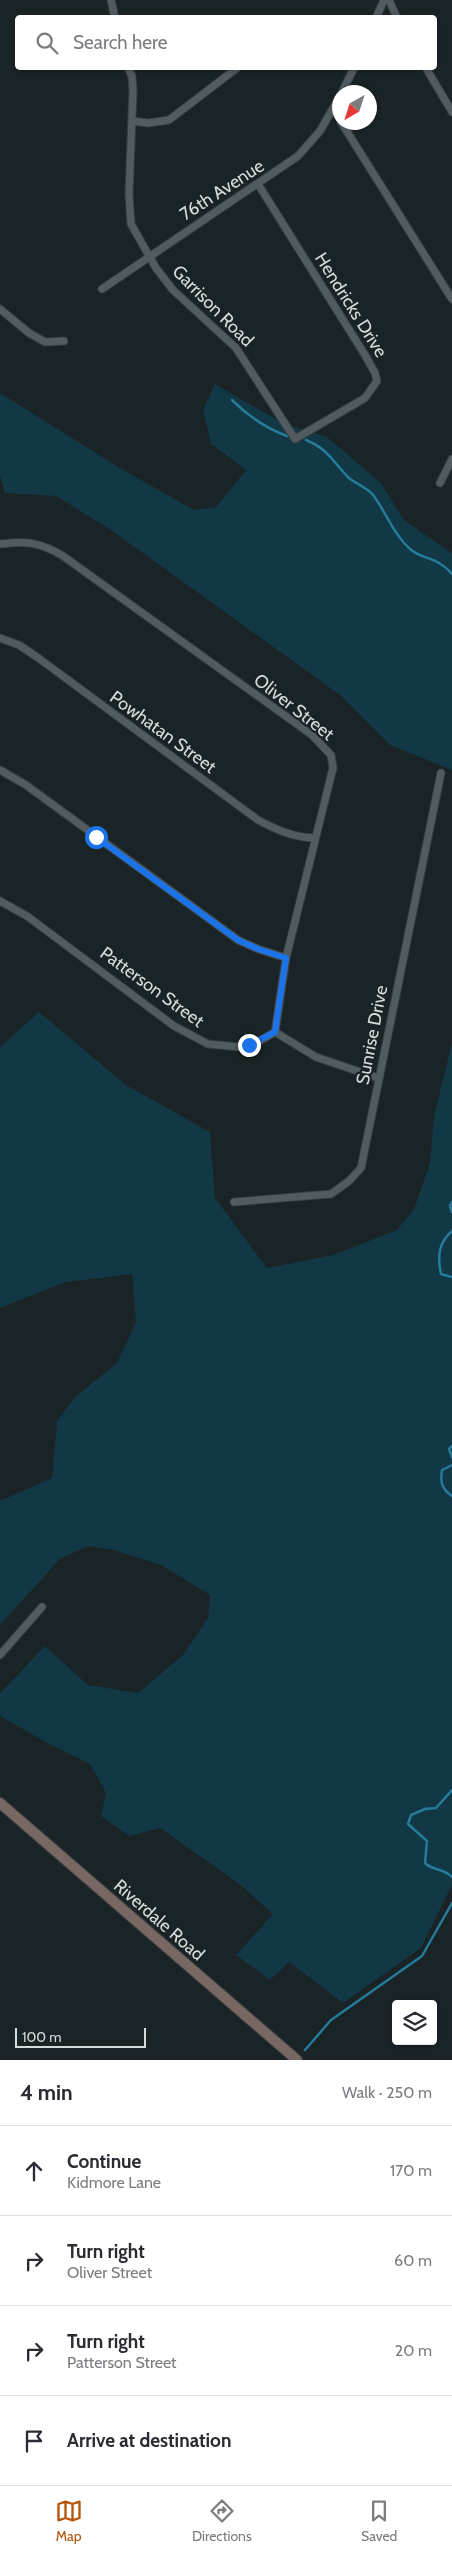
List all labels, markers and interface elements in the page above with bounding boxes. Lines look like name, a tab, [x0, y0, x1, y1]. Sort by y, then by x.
search box	[15, 15, 437, 70]
icon: search	[33, 29, 61, 57]
text: Search here	[73, 31, 167, 54]
north arrow	[332, 85, 377, 130]
street label: 76th Avenue	[176, 155, 268, 225]
street label: Hendricks Drive	[310, 249, 392, 361]
street label: Garrison Road	[168, 261, 258, 351]
street label: Oliver Street	[250, 669, 338, 745]
street label: Powhatan Street	[105, 686, 221, 778]
route start	[85, 826, 108, 849]
street label: Patterson Street	[96, 942, 208, 1032]
street label: Sunrise Drive	[352, 984, 392, 1086]
route end	[238, 1034, 261, 1057]
street label: Riverdale Road	[109, 1875, 209, 1965]
map controls	[392, 2000, 437, 2045]
button: layers	[392, 2000, 437, 2045]
scale bar	[15, 2025, 146, 2048]
text: 100 m	[22, 2028, 62, 2046]
text: 4 min	[20, 2080, 73, 2105]
text: Walk · 250 m	[342, 2083, 432, 2102]
text: Continue	[67, 2150, 141, 2173]
icon: ahead	[20, 2157, 48, 2185]
text: 170 m	[390, 2161, 432, 2180]
text: Kidmore Lane	[67, 2173, 161, 2192]
text: Turn right	[67, 2240, 145, 2263]
icon: right	[20, 2247, 48, 2275]
text: 60 m	[394, 2251, 432, 2270]
text: Oliver Street	[67, 2263, 152, 2282]
text: Turn right	[67, 2330, 145, 2353]
icon: right	[20, 2337, 48, 2365]
text: 20 m	[395, 2341, 432, 2360]
text: Patterson Street	[67, 2353, 177, 2372]
icon: arrive	[20, 2427, 48, 2455]
text: Arrive at destination	[67, 2429, 231, 2452]
tab: Map	[55, 2497, 83, 2545]
tab: Directions	[192, 2497, 252, 2545]
tab: Saved	[361, 2497, 397, 2545]

